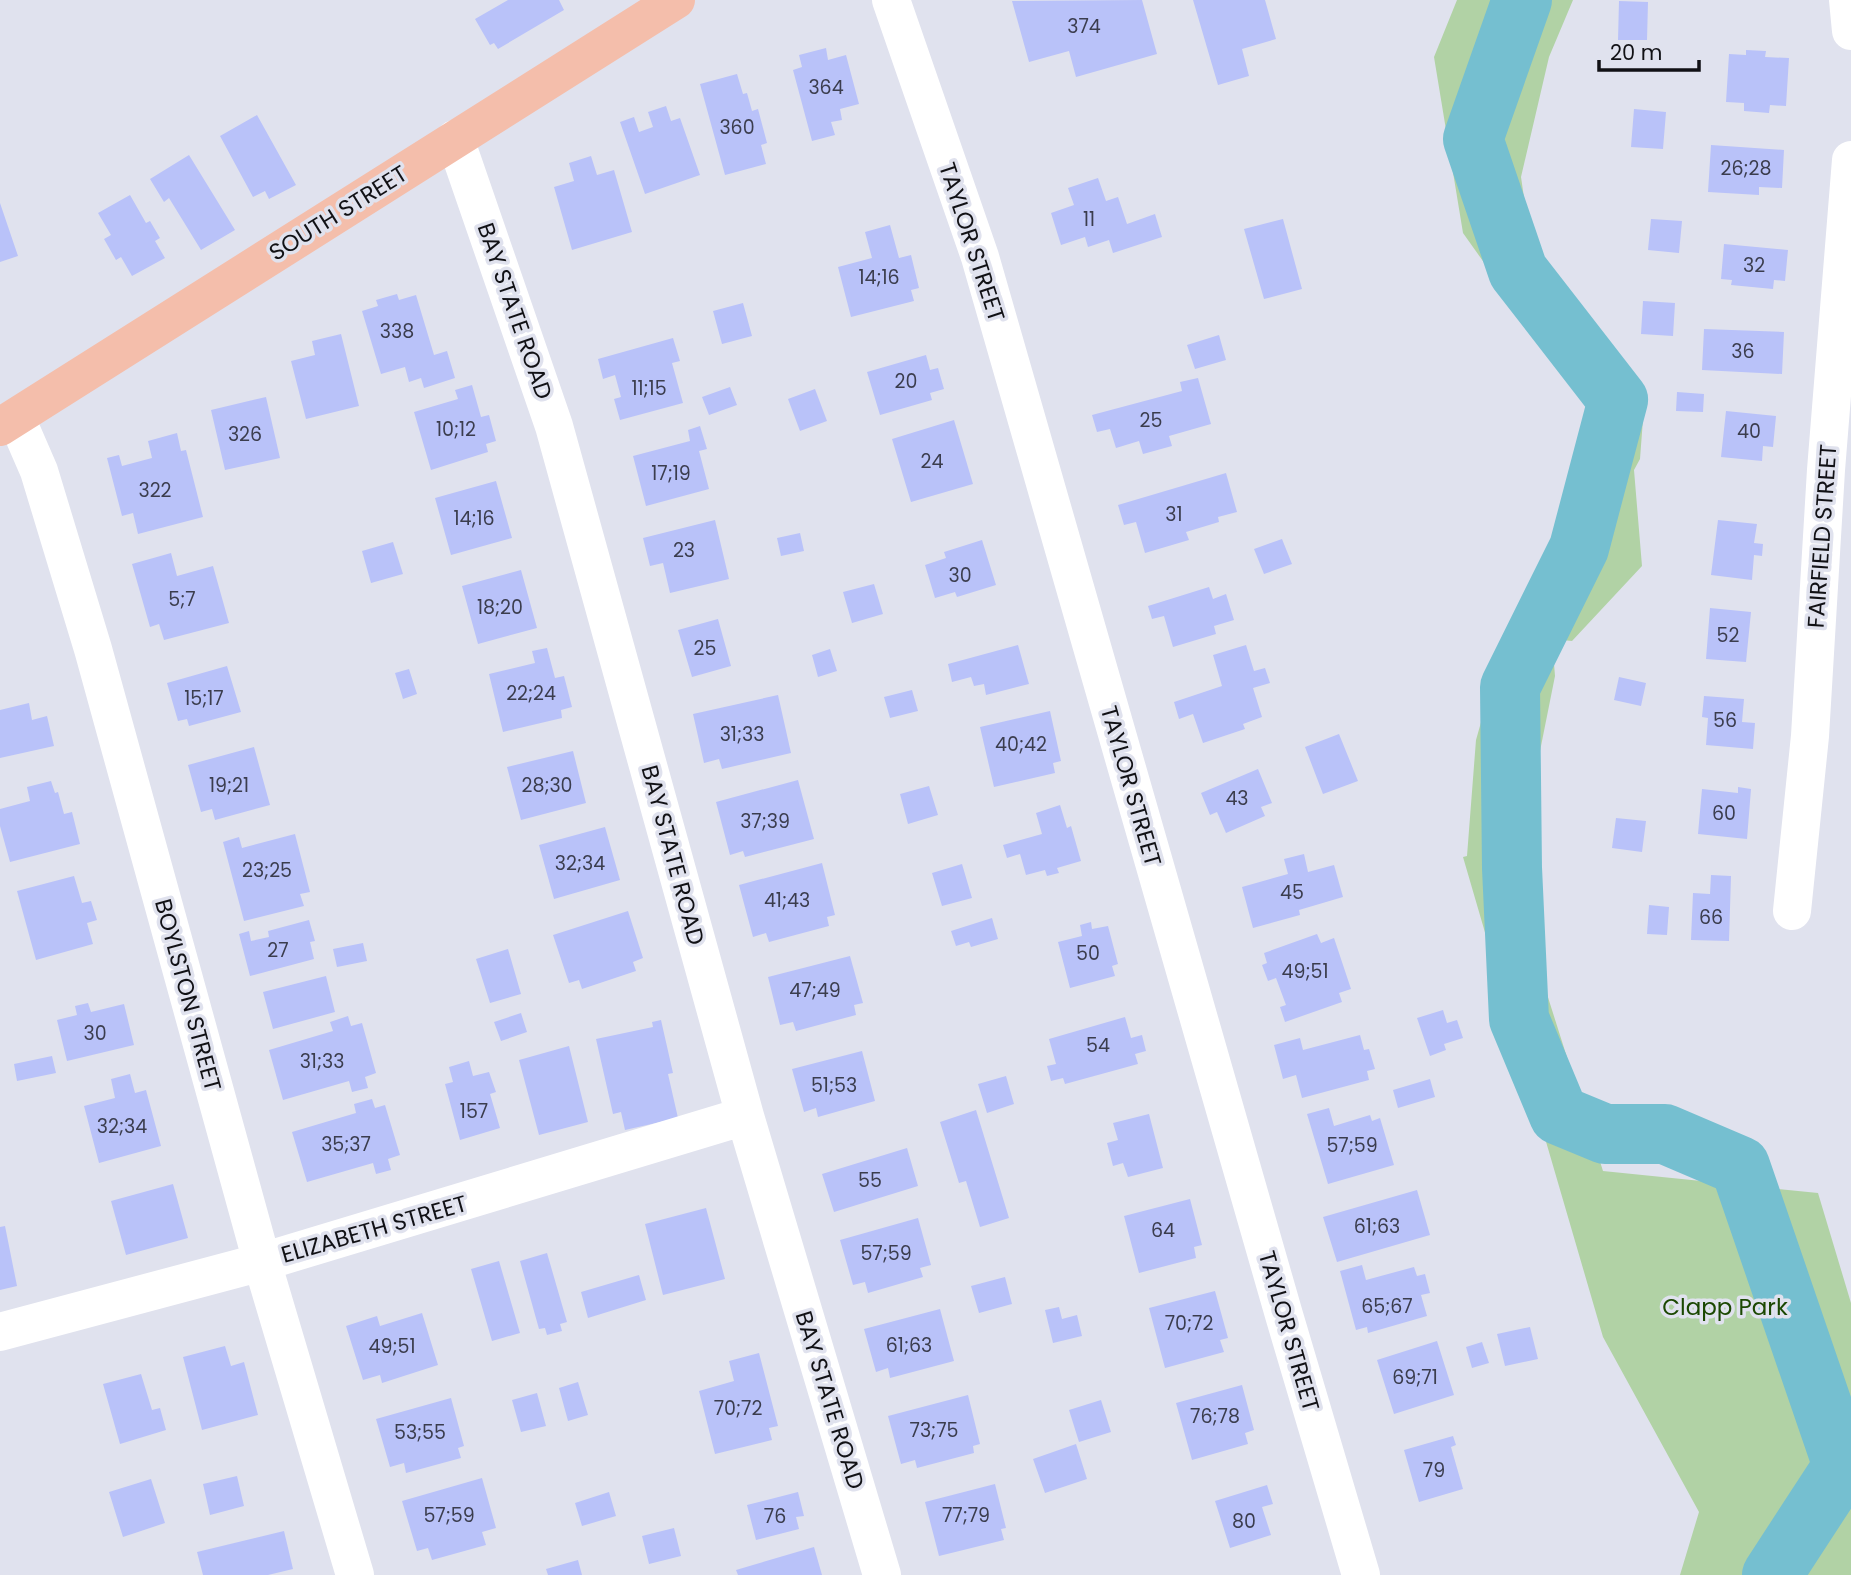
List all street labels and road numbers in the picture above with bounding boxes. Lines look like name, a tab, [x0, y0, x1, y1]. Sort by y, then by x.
street label: SOUTH STREET	[263, 158, 413, 268]
street label: TAYLOR STREET	[931, 158, 1013, 326]
street label: BAY STATE ROAD	[470, 218, 560, 404]
street label: FAIRFIELD STREET	[1800, 443, 1844, 629]
street label: TAYLOR STREET	[1093, 702, 1169, 870]
street label: BAY STATE ROAD	[634, 762, 712, 948]
street label: BOYLSTON STREET	[147, 895, 229, 1095]
street label: ELIZABETH STREET	[277, 1187, 471, 1271]
street label: TAYLOR STREET	[1251, 1247, 1327, 1415]
street label: BAY STATE ROAD	[788, 1307, 872, 1493]

